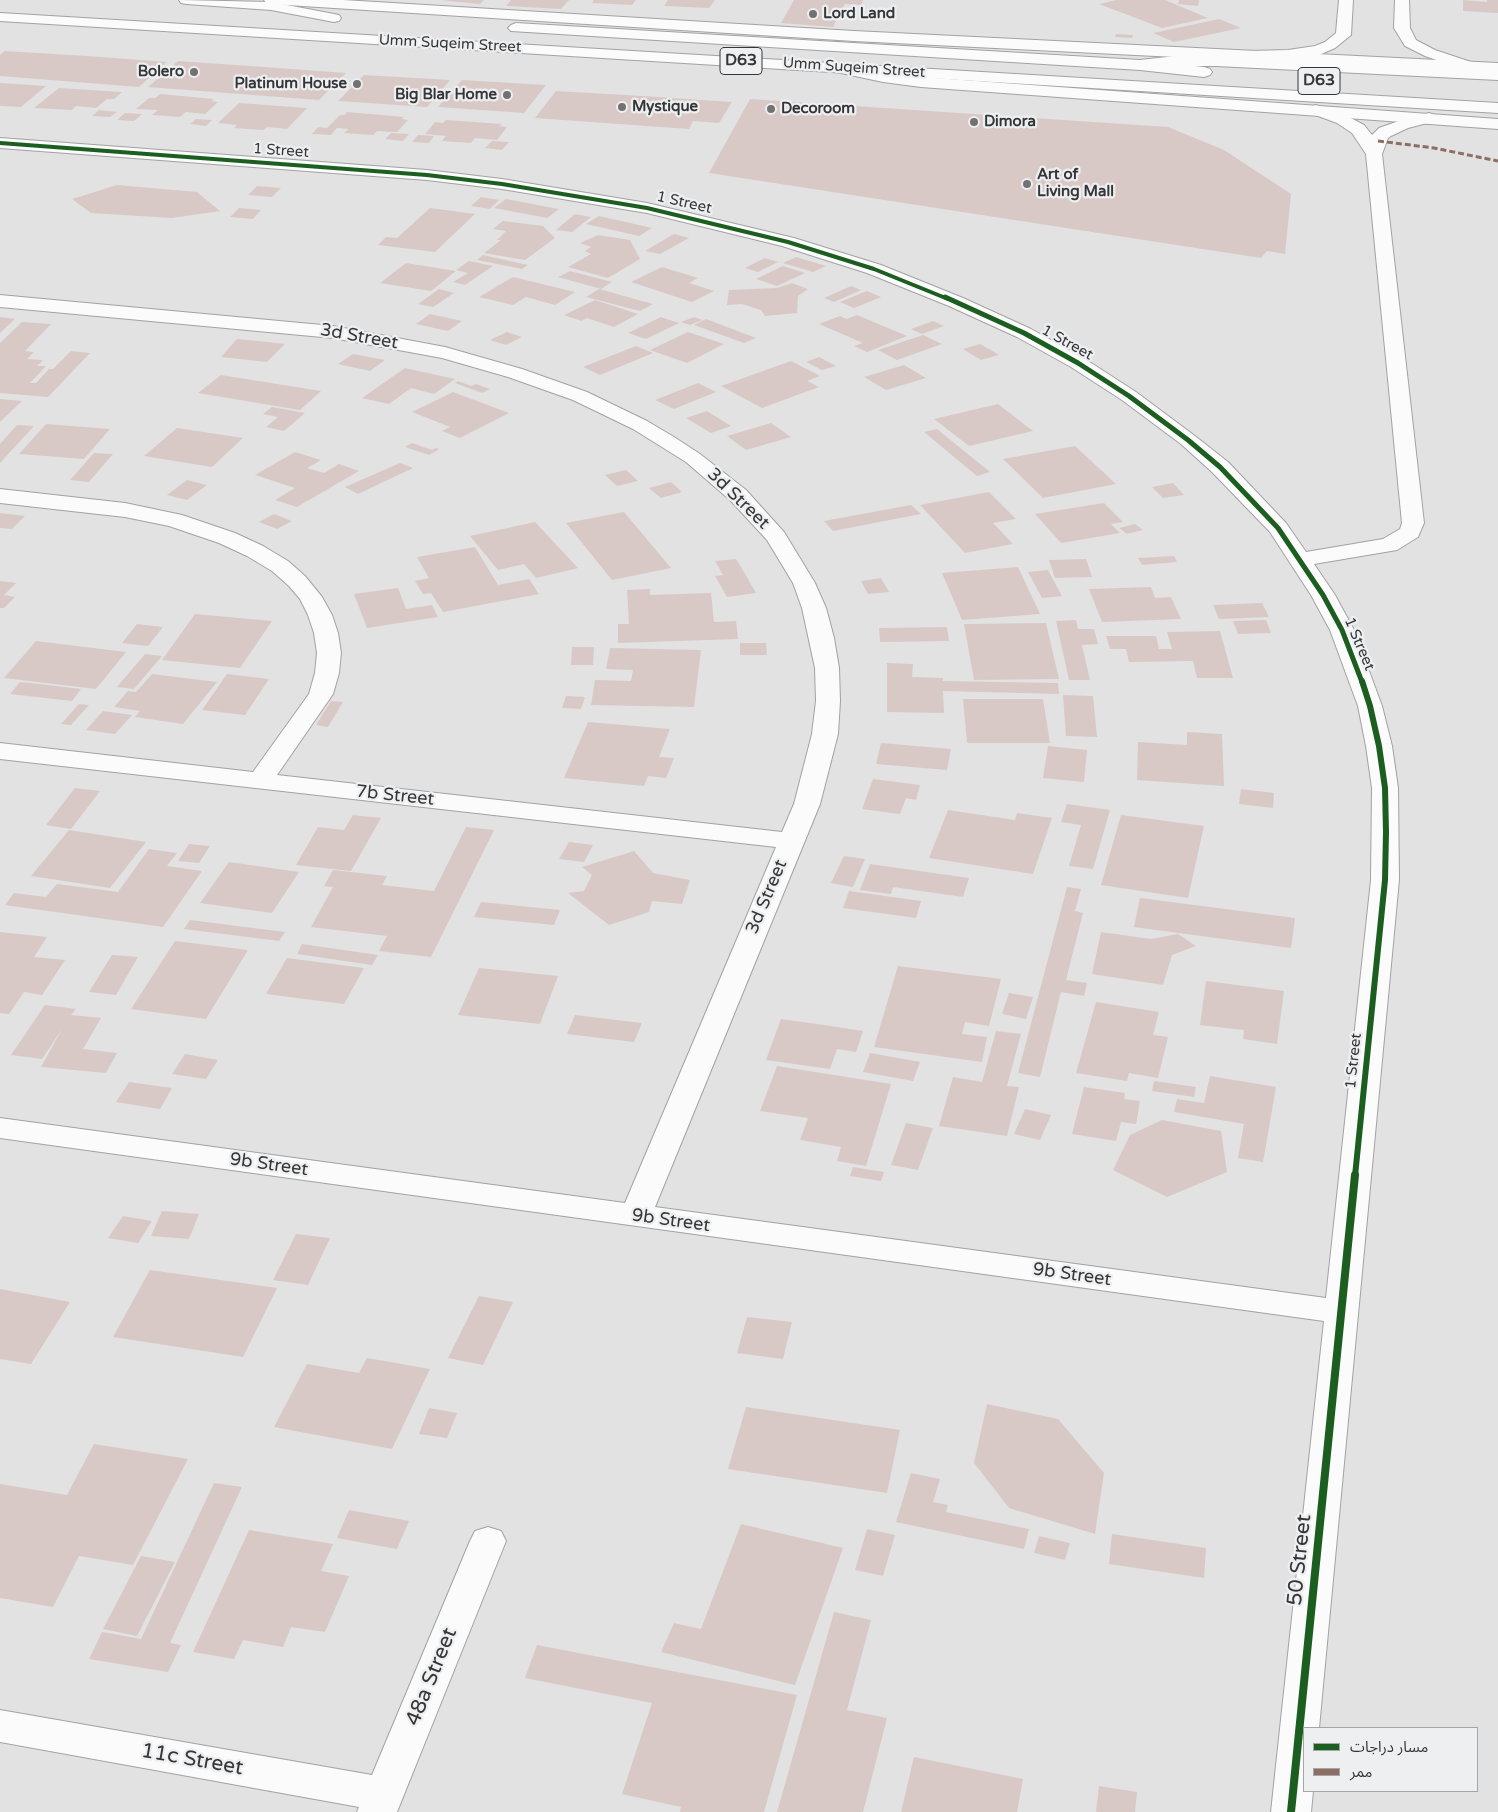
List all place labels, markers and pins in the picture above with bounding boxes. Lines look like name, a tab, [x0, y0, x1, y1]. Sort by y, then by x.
place label: Lord Land	[823, 5, 895, 23]
marker: Lord Land	[807, 8, 819, 20]
place label: Bolero	[138, 63, 184, 81]
marker: Bolero	[188, 66, 200, 78]
place label: Platinum House	[235, 75, 347, 93]
marker: Platinum House	[351, 78, 363, 90]
place label: Big Blar Home	[395, 86, 497, 104]
marker: Big Blar Home	[501, 89, 513, 101]
place label: Mystique	[632, 98, 698, 116]
place label: Decoroom	[781, 100, 855, 118]
marker: Mystique	[616, 101, 628, 113]
marker: Decoroom	[765, 103, 777, 115]
place label: Dimora	[984, 113, 1036, 131]
marker: Dimora	[968, 116, 980, 128]
place label: Art of Living Mall	[1037, 166, 1114, 201]
marker: Art of Living Mall	[1021, 178, 1033, 190]

